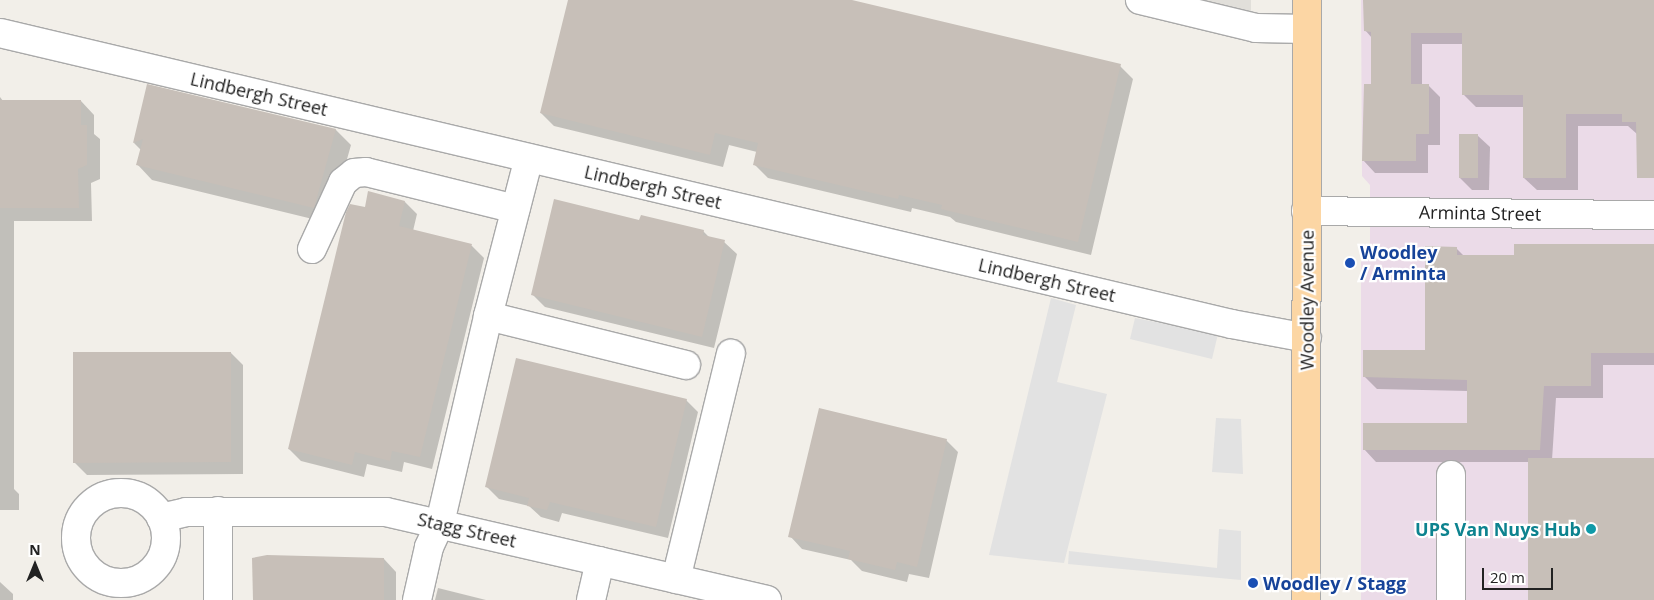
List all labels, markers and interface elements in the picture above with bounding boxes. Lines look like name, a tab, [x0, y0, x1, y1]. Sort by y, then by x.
street label: Lindbergh Street	[188, 68, 330, 120]
street label: Lindbergh Street	[582, 161, 724, 213]
street label: Arminta Street	[1419, 201, 1541, 225]
street label: Woodley Avenue	[1296, 230, 1318, 370]
place label: Woodley / Arminta	[1360, 242, 1446, 284]
street label: Lindbergh Street	[976, 254, 1118, 306]
marker: Woodley / Arminta	[1344, 257, 1356, 269]
street label: Stagg Street	[415, 508, 519, 552]
place label: UPS Van Nuys Hub	[1415, 518, 1581, 540]
marker: UPS Van Nuys Hub	[1585, 523, 1597, 535]
north arrow	[10, 540, 60, 590]
text: N	[29, 540, 41, 559]
scale bar	[1484, 558, 1555, 590]
text: 20 m	[1490, 567, 1525, 587]
place label: Woodley / Stagg	[1263, 572, 1406, 594]
marker: Woodley / Stagg	[1247, 577, 1259, 589]

